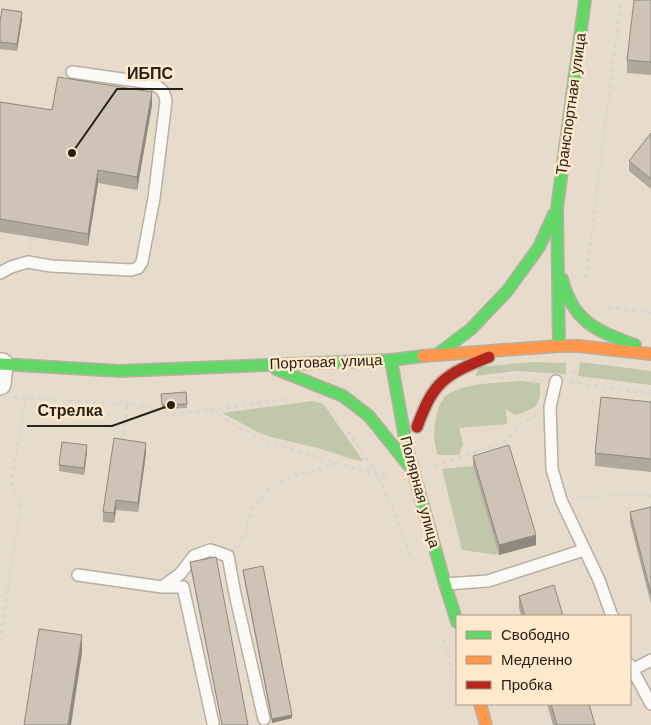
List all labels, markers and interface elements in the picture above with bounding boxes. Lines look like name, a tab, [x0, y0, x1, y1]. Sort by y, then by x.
street label: Транспортная улица	[552, 31, 590, 176]
callout: ИБПС	[117, 58, 183, 89]
text: ИБПС	[127, 64, 173, 83]
street label: Портовая улица	[269, 351, 383, 373]
callout: Стрелка	[27, 395, 112, 426]
text: Стрелка	[37, 401, 103, 420]
street label: Полярная улица	[396, 434, 444, 551]
legend	[456, 615, 631, 705]
text: Свободно	[501, 626, 570, 644]
text: Медленно	[501, 651, 572, 669]
text: Пробка	[501, 676, 553, 694]

